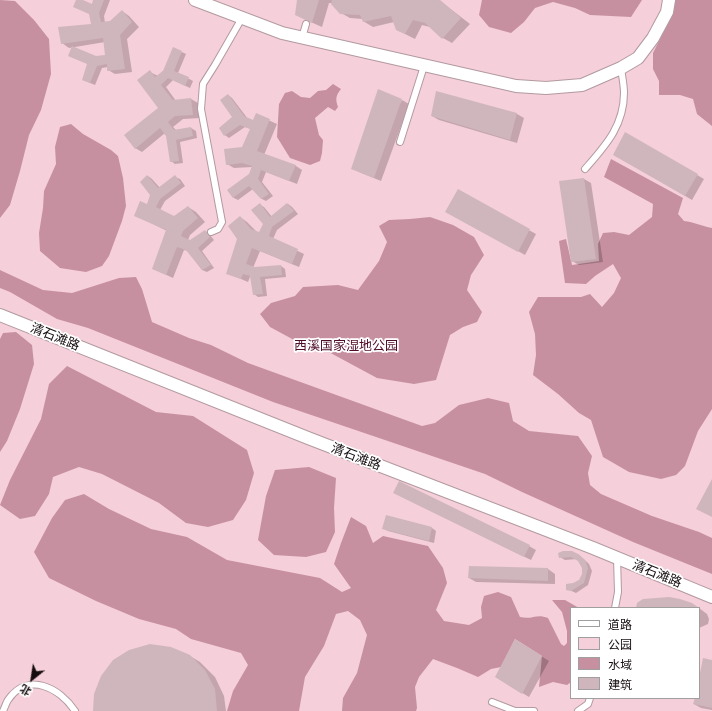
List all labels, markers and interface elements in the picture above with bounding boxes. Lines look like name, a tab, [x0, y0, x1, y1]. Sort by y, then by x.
street label: 清石滩路	[28, 320, 82, 354]
park label: 西溪国家湿地公园	[294, 338, 398, 354]
street label: 清石滩路	[329, 440, 383, 474]
street label: 清石滩路	[630, 557, 684, 591]
legend	[570, 607, 700, 699]
text: 道路	[608, 618, 632, 632]
text: 公园	[608, 638, 632, 652]
text: 水域	[608, 658, 632, 672]
north arrow	[12, 659, 52, 699]
text: 建筑	[608, 678, 632, 692]
text: 北	[18, 681, 34, 698]

